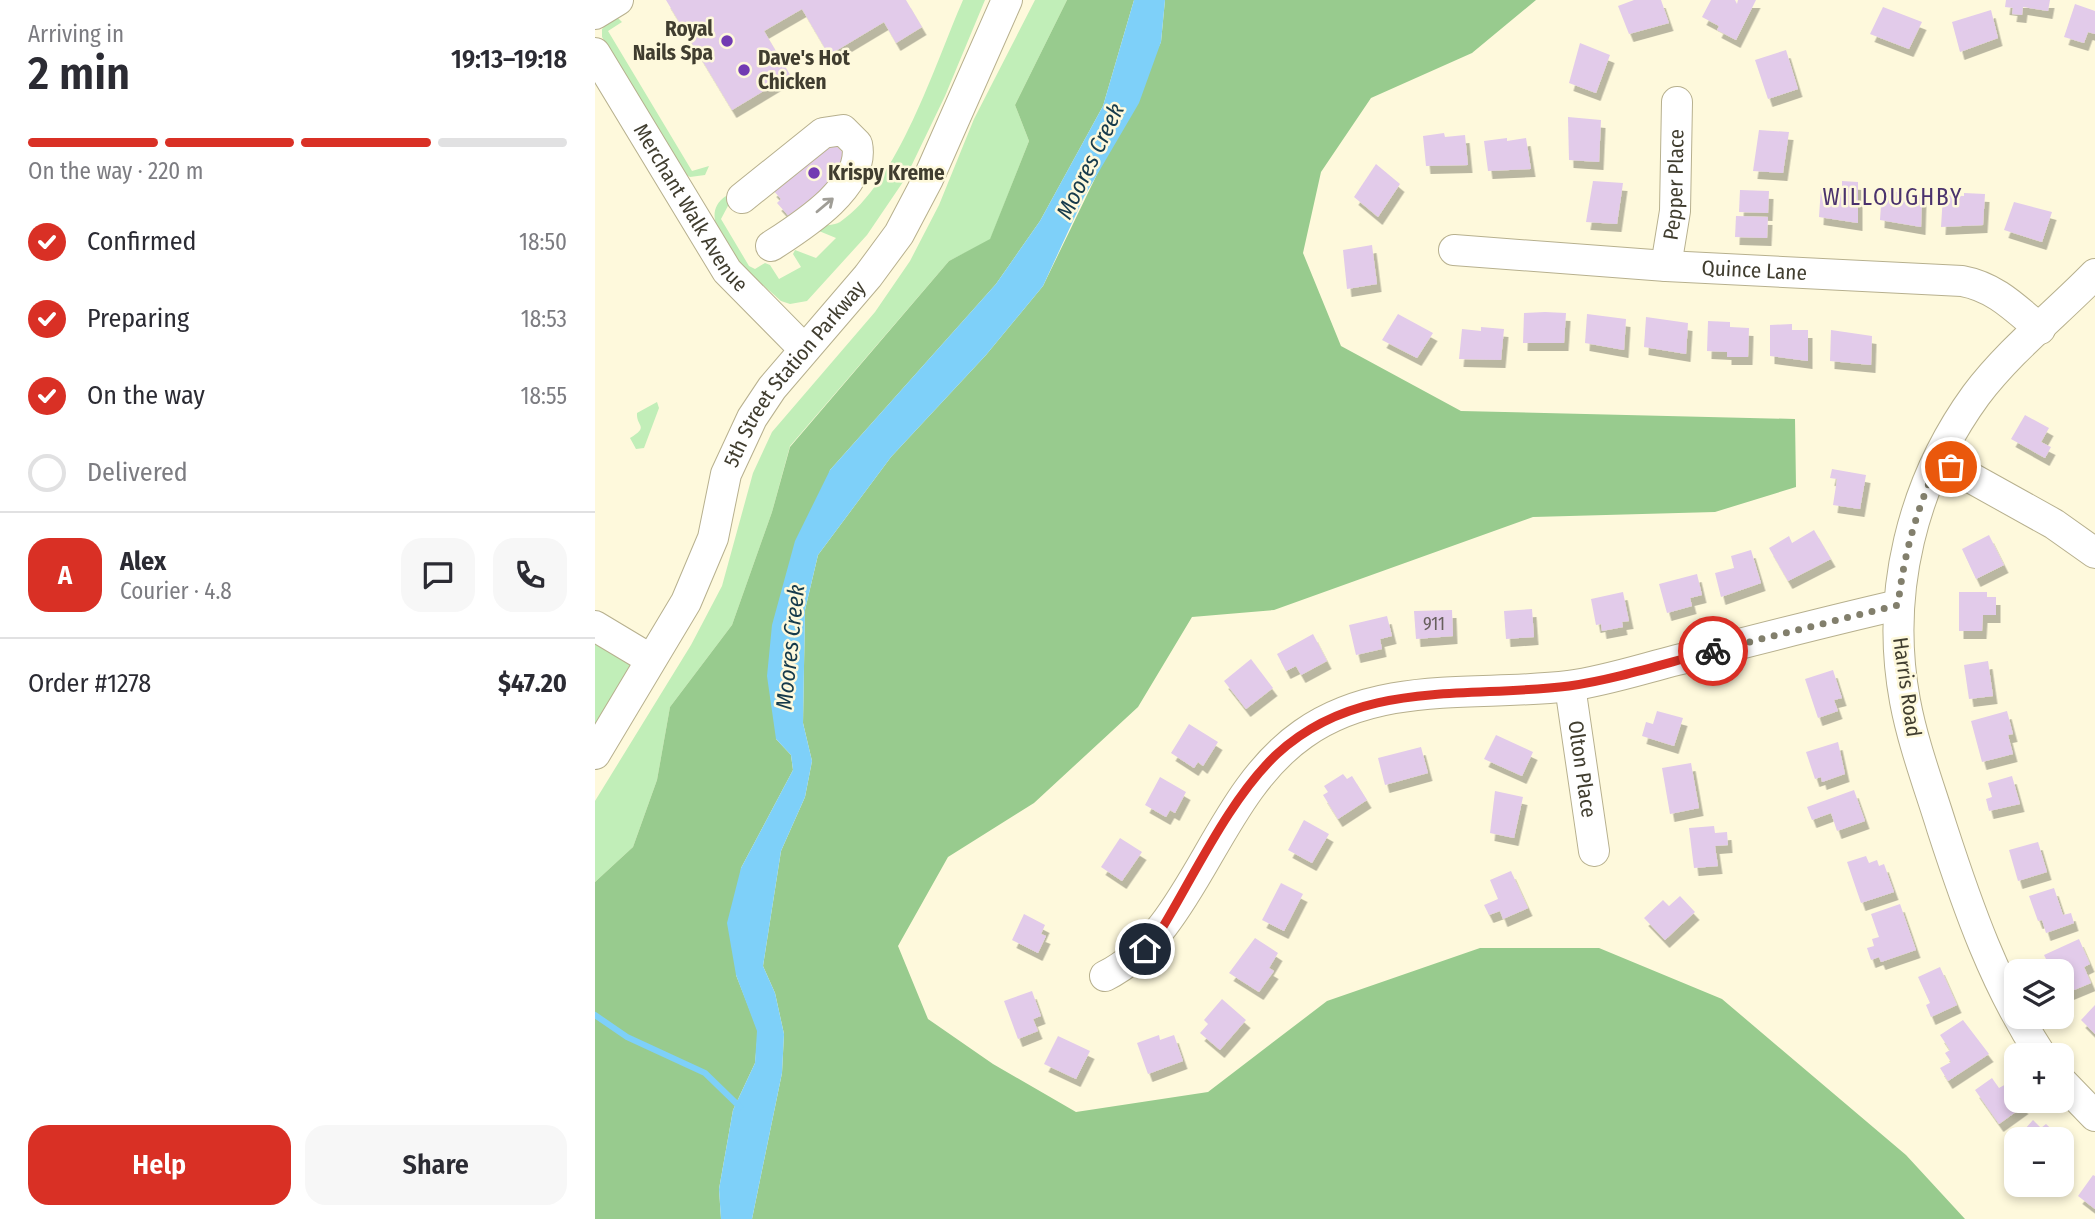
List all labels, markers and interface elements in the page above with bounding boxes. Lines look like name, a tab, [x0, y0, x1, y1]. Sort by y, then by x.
place label: Royal Nails Spa	[633, 16, 713, 66]
text: Arriving in	[28, 20, 124, 48]
marker: Royal Nails Spa	[719, 33, 735, 49]
text: 19:13–19:18	[451, 44, 567, 75]
place label: Dave's Hot Chicken	[758, 45, 850, 95]
text: 2 min	[28, 46, 130, 101]
marker: Dave's Hot Chicken	[736, 62, 752, 78]
water label: Moores Creek	[1050, 99, 1130, 223]
street label: Merchant Walk Avenue	[628, 119, 753, 297]
street label: Pepper Place	[1657, 129, 1690, 242]
text: On the way · 220 m	[28, 157, 203, 185]
place label: Krispy Kreme	[828, 160, 945, 186]
marker: Krispy Kreme	[806, 165, 822, 181]
district label: WILLOUGHBY	[1822, 183, 1964, 211]
one-way arrow	[816, 197, 834, 213]
icon: check	[28, 223, 66, 261]
text: Confirmed	[87, 226, 197, 257]
text: 18:50	[519, 228, 567, 256]
street label: Quince Lane	[1701, 255, 1808, 286]
street label: 5th Street Station Parkway	[718, 275, 872, 471]
icon: check	[28, 300, 66, 338]
text: Preparing	[87, 303, 189, 334]
text: 18:53	[521, 305, 567, 333]
icon: check	[28, 377, 66, 415]
text: On the way	[87, 380, 205, 411]
text: 18:55	[521, 382, 567, 410]
pin	[1921, 437, 1981, 497]
icon: bag	[1932, 448, 1970, 486]
text: Delivered	[87, 457, 188, 488]
button: chat	[401, 538, 475, 612]
button: phone	[493, 538, 567, 612]
text: Alex	[120, 546, 166, 577]
text: A	[58, 560, 72, 591]
text: Courier · 4.8	[120, 577, 232, 605]
water label: Moores Creek	[770, 583, 810, 711]
house number: 911	[1423, 613, 1445, 635]
courier	[1678, 616, 1748, 686]
icon: bike	[1694, 632, 1732, 670]
street label: Harris Road	[1887, 635, 1927, 739]
text: Order #1278	[28, 668, 151, 699]
text: $47.20	[498, 668, 567, 699]
street label: Olton Place	[1562, 719, 1602, 819]
pin	[1115, 919, 1175, 979]
icon: home	[1126, 930, 1164, 968]
map controls	[2004, 959, 2074, 1197]
button: layers	[2004, 959, 2074, 1029]
button: +	[2004, 1043, 2074, 1113]
button: Help	[28, 1125, 291, 1205]
button: Share	[305, 1125, 567, 1205]
button: −	[2004, 1127, 2074, 1197]

